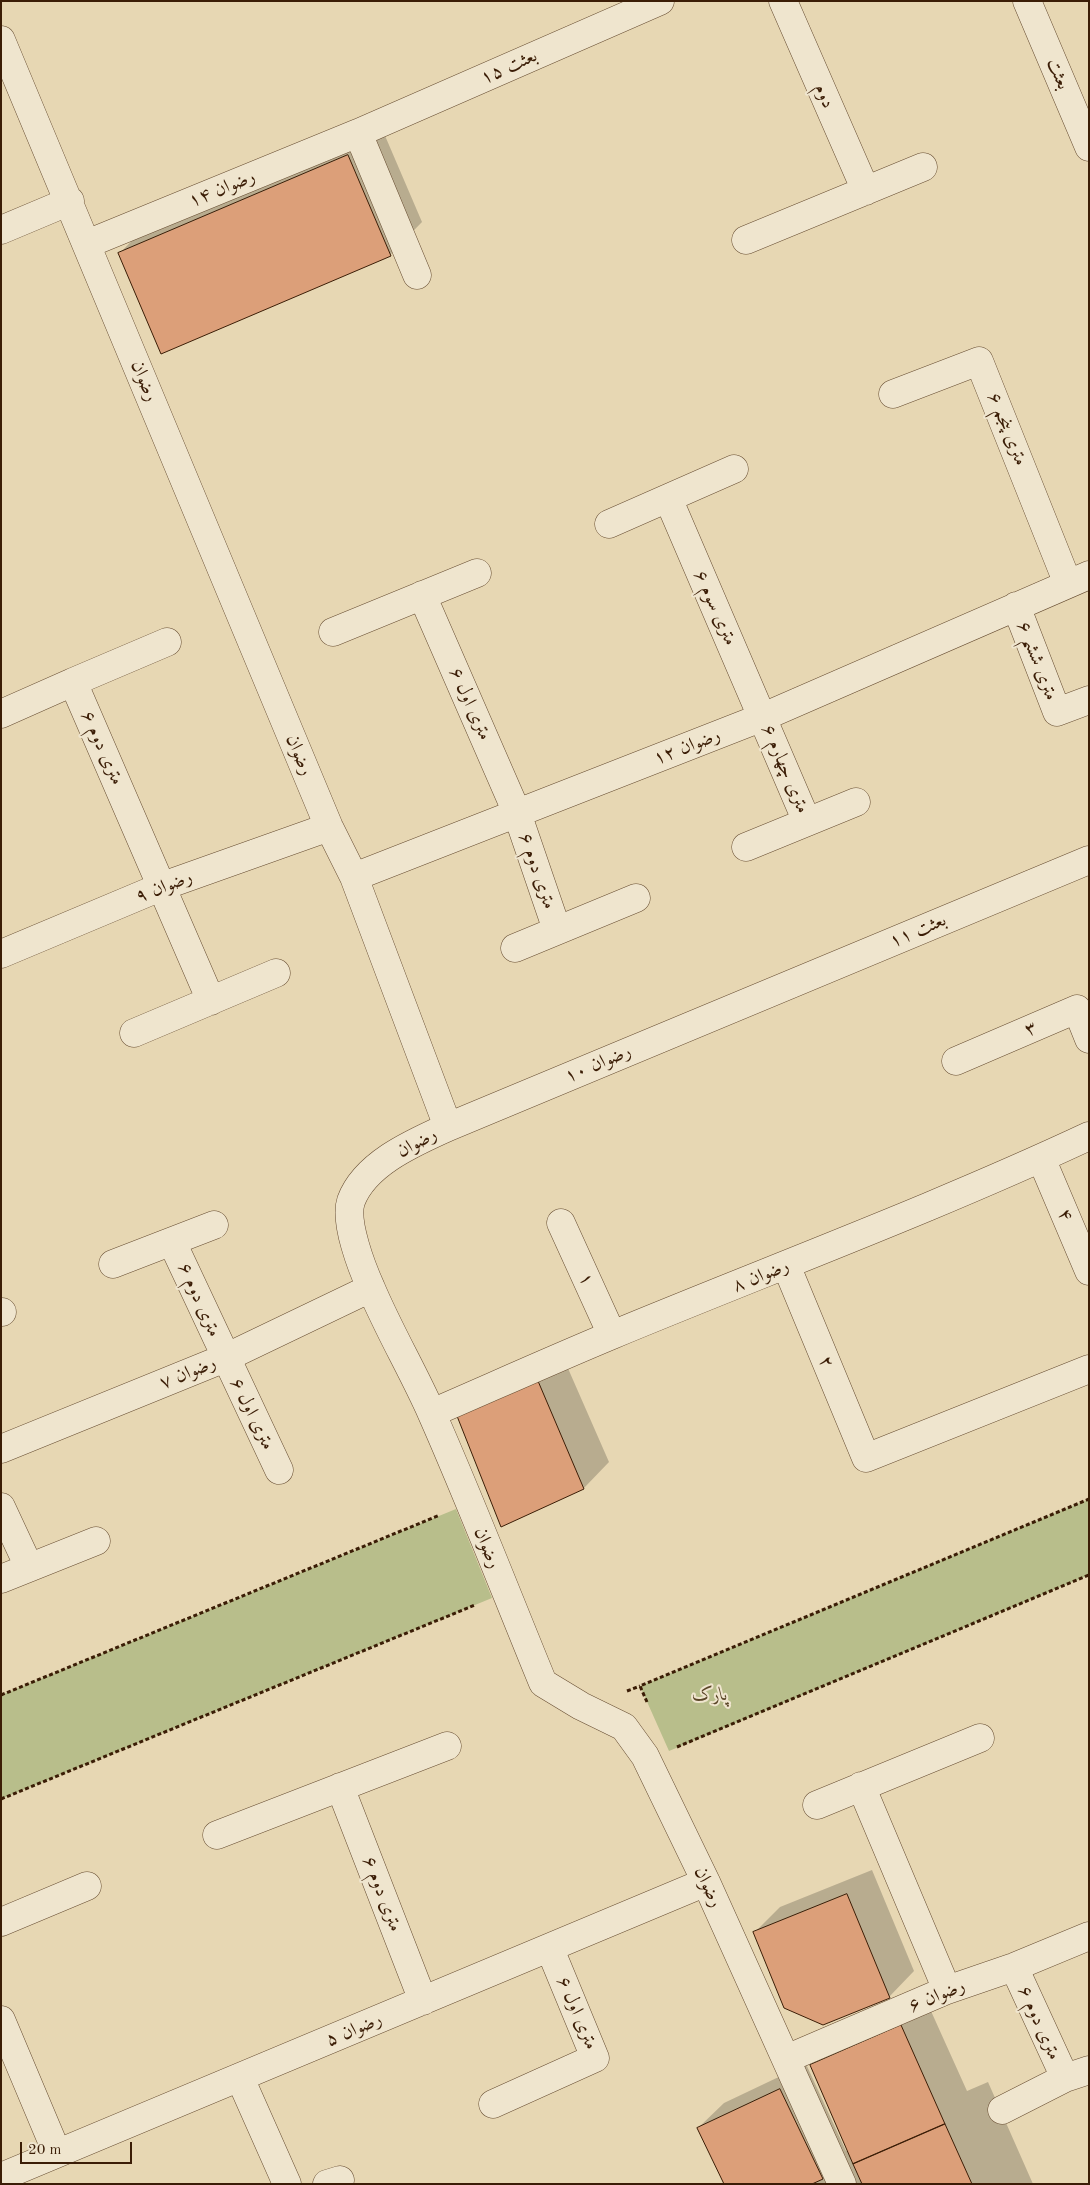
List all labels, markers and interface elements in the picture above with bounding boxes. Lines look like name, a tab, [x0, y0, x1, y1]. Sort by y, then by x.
street label: بعثت ۱۵	[477, 44, 541, 90]
street label: بعثت	[1041, 55, 1075, 93]
street label: دوم	[809, 80, 839, 112]
street label: رضوان ۱۴	[185, 165, 259, 213]
street label: رضوان	[125, 357, 163, 405]
street label: ۶ متری پنجم	[982, 389, 1032, 469]
street label: ۶ متری سوم	[688, 567, 742, 649]
street label: ۶ متری ششم	[1012, 618, 1062, 704]
street label: ۶ متری اول	[444, 664, 496, 744]
street label: ۶ متری دوم	[76, 707, 128, 789]
street label: ۶ متری چهارم	[756, 721, 814, 817]
street label: رضوان ۱۲	[650, 724, 724, 770]
street label: رضوان	[280, 731, 318, 779]
street label: ۶ متری دوم	[513, 830, 561, 912]
street label: رضوان ۹	[132, 866, 196, 908]
street label: بعثت ۱۱	[886, 909, 950, 953]
street label: ۳	[1021, 1016, 1041, 1042]
street label: رضوان ۱۰	[561, 1040, 635, 1088]
street label: رضوان	[393, 1123, 441, 1163]
street label: ۴	[1052, 1205, 1078, 1225]
street label: رضوان ۸	[729, 1254, 793, 1298]
street label: ۶ متری دوم	[173, 1259, 225, 1341]
street label: ۱	[573, 1269, 599, 1289]
street label: رضوان ۷	[156, 1351, 220, 1395]
street label: ۲	[813, 1353, 839, 1371]
street label: ۶ متری اول	[225, 1374, 279, 1454]
street label: رضوان	[468, 1524, 506, 1572]
park label: پارک	[692, 1684, 728, 1706]
street label: ۶ متری دوم	[357, 1853, 407, 1935]
street label: رضوان	[689, 1863, 727, 1911]
street label: ۶ متری اول	[551, 1973, 603, 2053]
street label: رضوان ۶	[905, 1974, 969, 2018]
street label: ۶ متری دوم	[1013, 1982, 1065, 2064]
street label: رضوان ۵	[322, 2008, 386, 2052]
scale bar	[22, 2132, 135, 2164]
text: 20 m	[28, 2143, 62, 2158]

